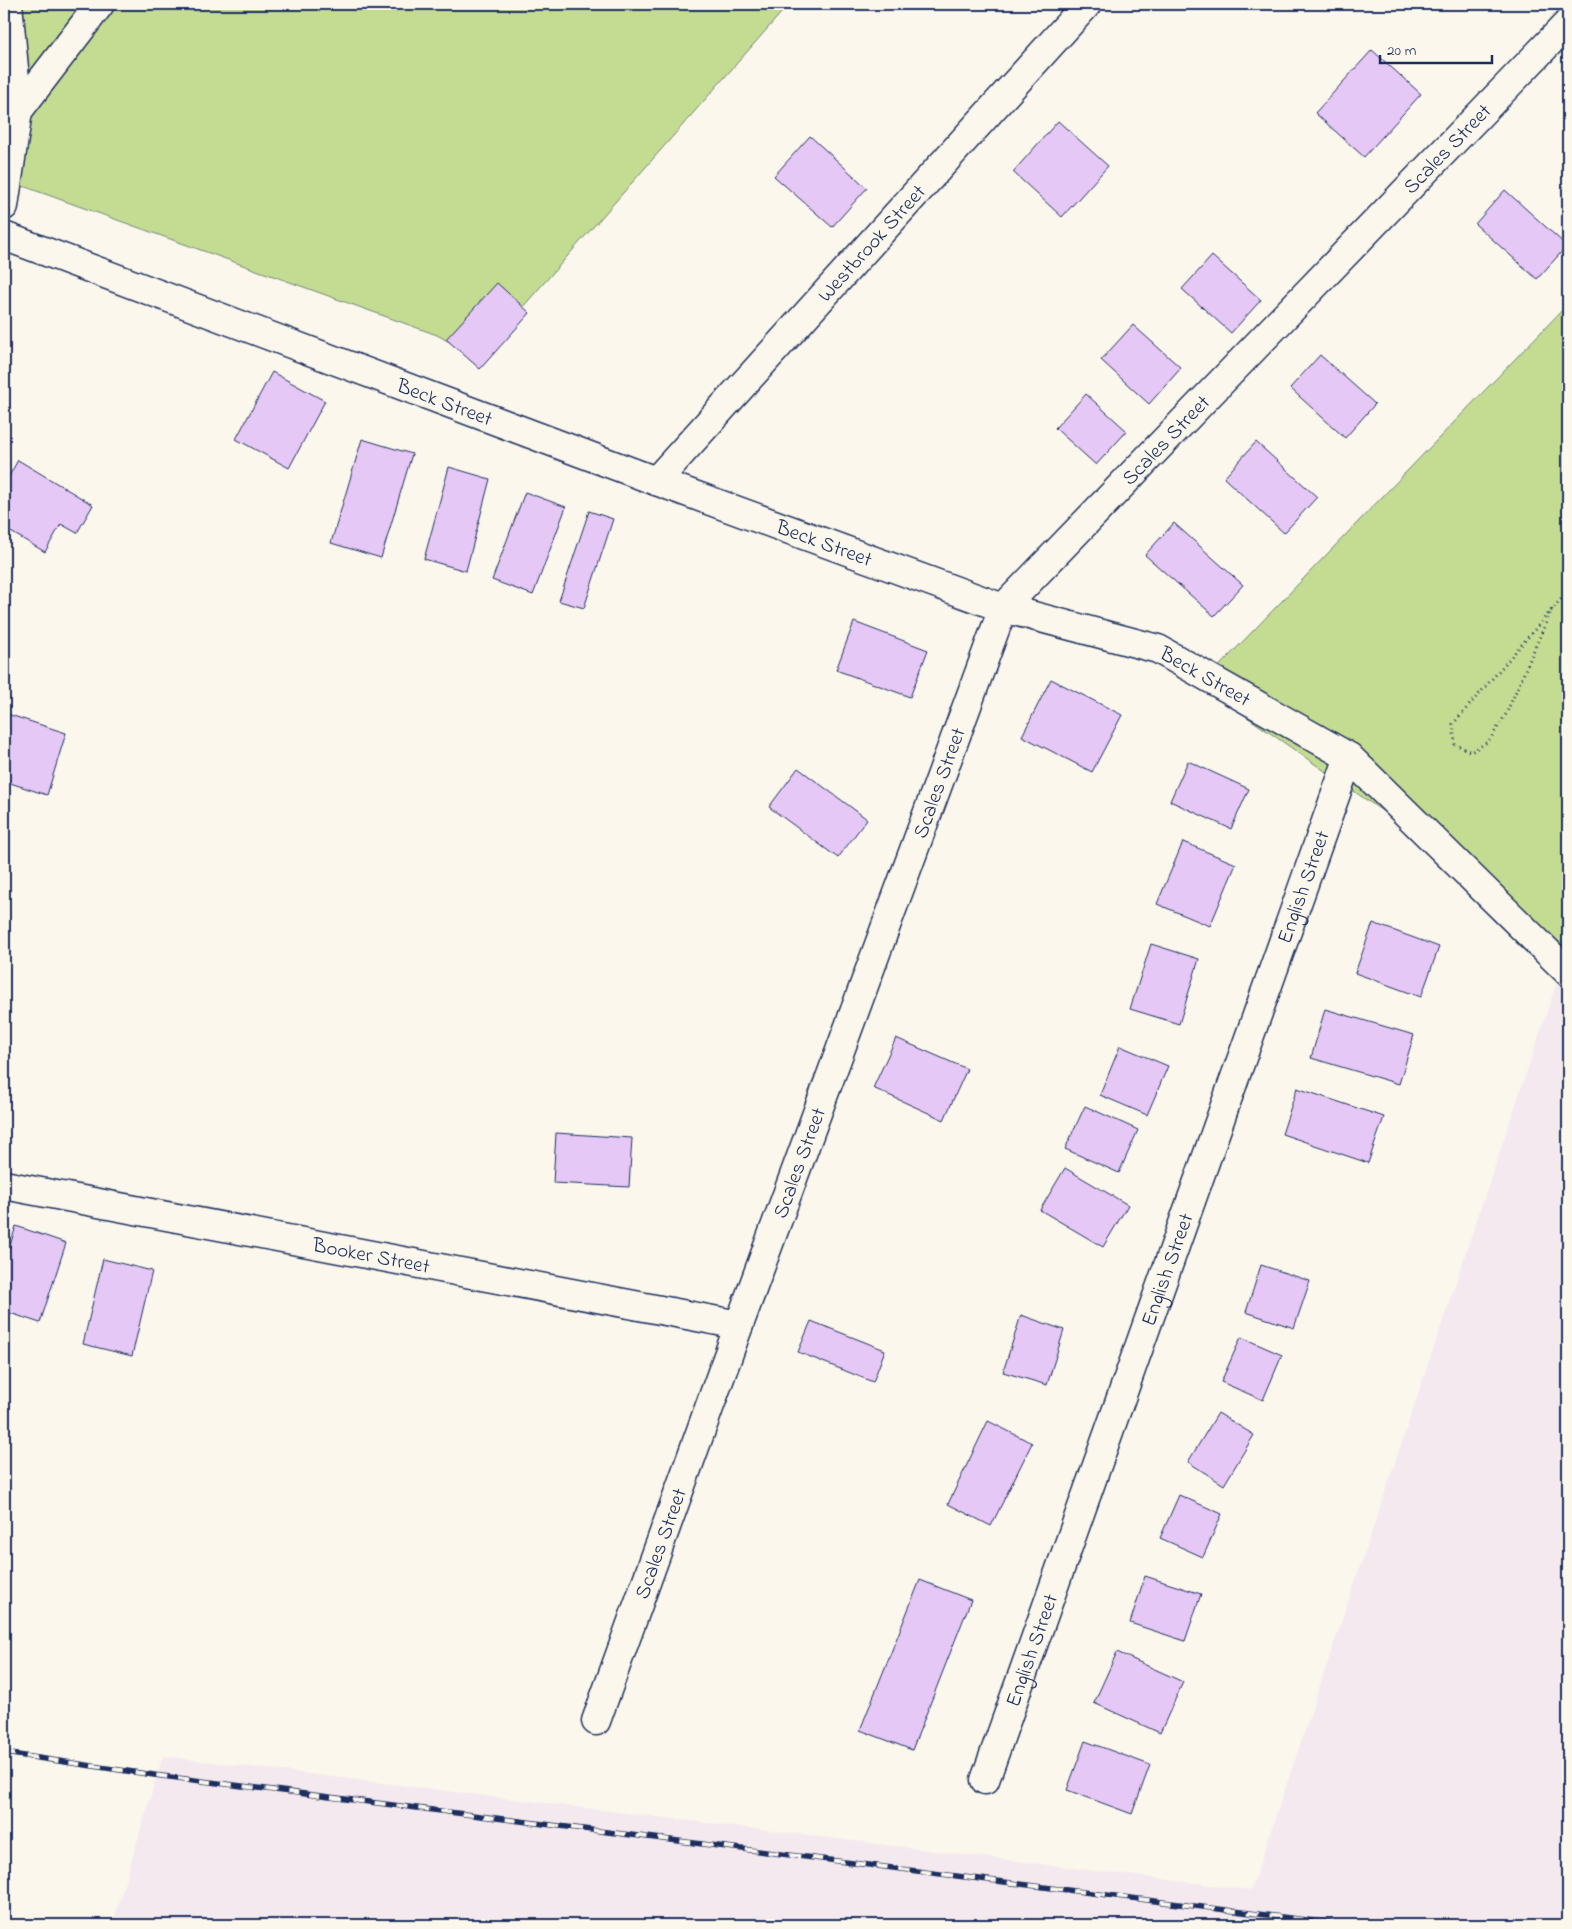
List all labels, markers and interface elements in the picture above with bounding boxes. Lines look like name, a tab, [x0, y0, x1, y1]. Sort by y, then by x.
scale bar	[1380, 32, 1492, 64]
text: 20 m	[1387, 40, 1417, 62]
street label: Scales Street	[1397, 98, 1499, 202]
street label: Westbrook Street	[811, 179, 934, 310]
street label: Beck Street	[391, 372, 496, 435]
street label: Scales Street	[1116, 389, 1218, 493]
street label: Beck Street	[771, 513, 876, 576]
street label: Beck Street	[1153, 639, 1256, 715]
street label: Scales Street	[906, 724, 975, 843]
street label: English Street	[1271, 827, 1339, 948]
street label: Scales Street	[767, 1104, 835, 1223]
street label: English Street	[1135, 1209, 1202, 1331]
street label: Booker Street	[309, 1231, 432, 1283]
street label: Scales Street	[628, 1484, 696, 1604]
street label: English Street	[999, 1590, 1067, 1711]

